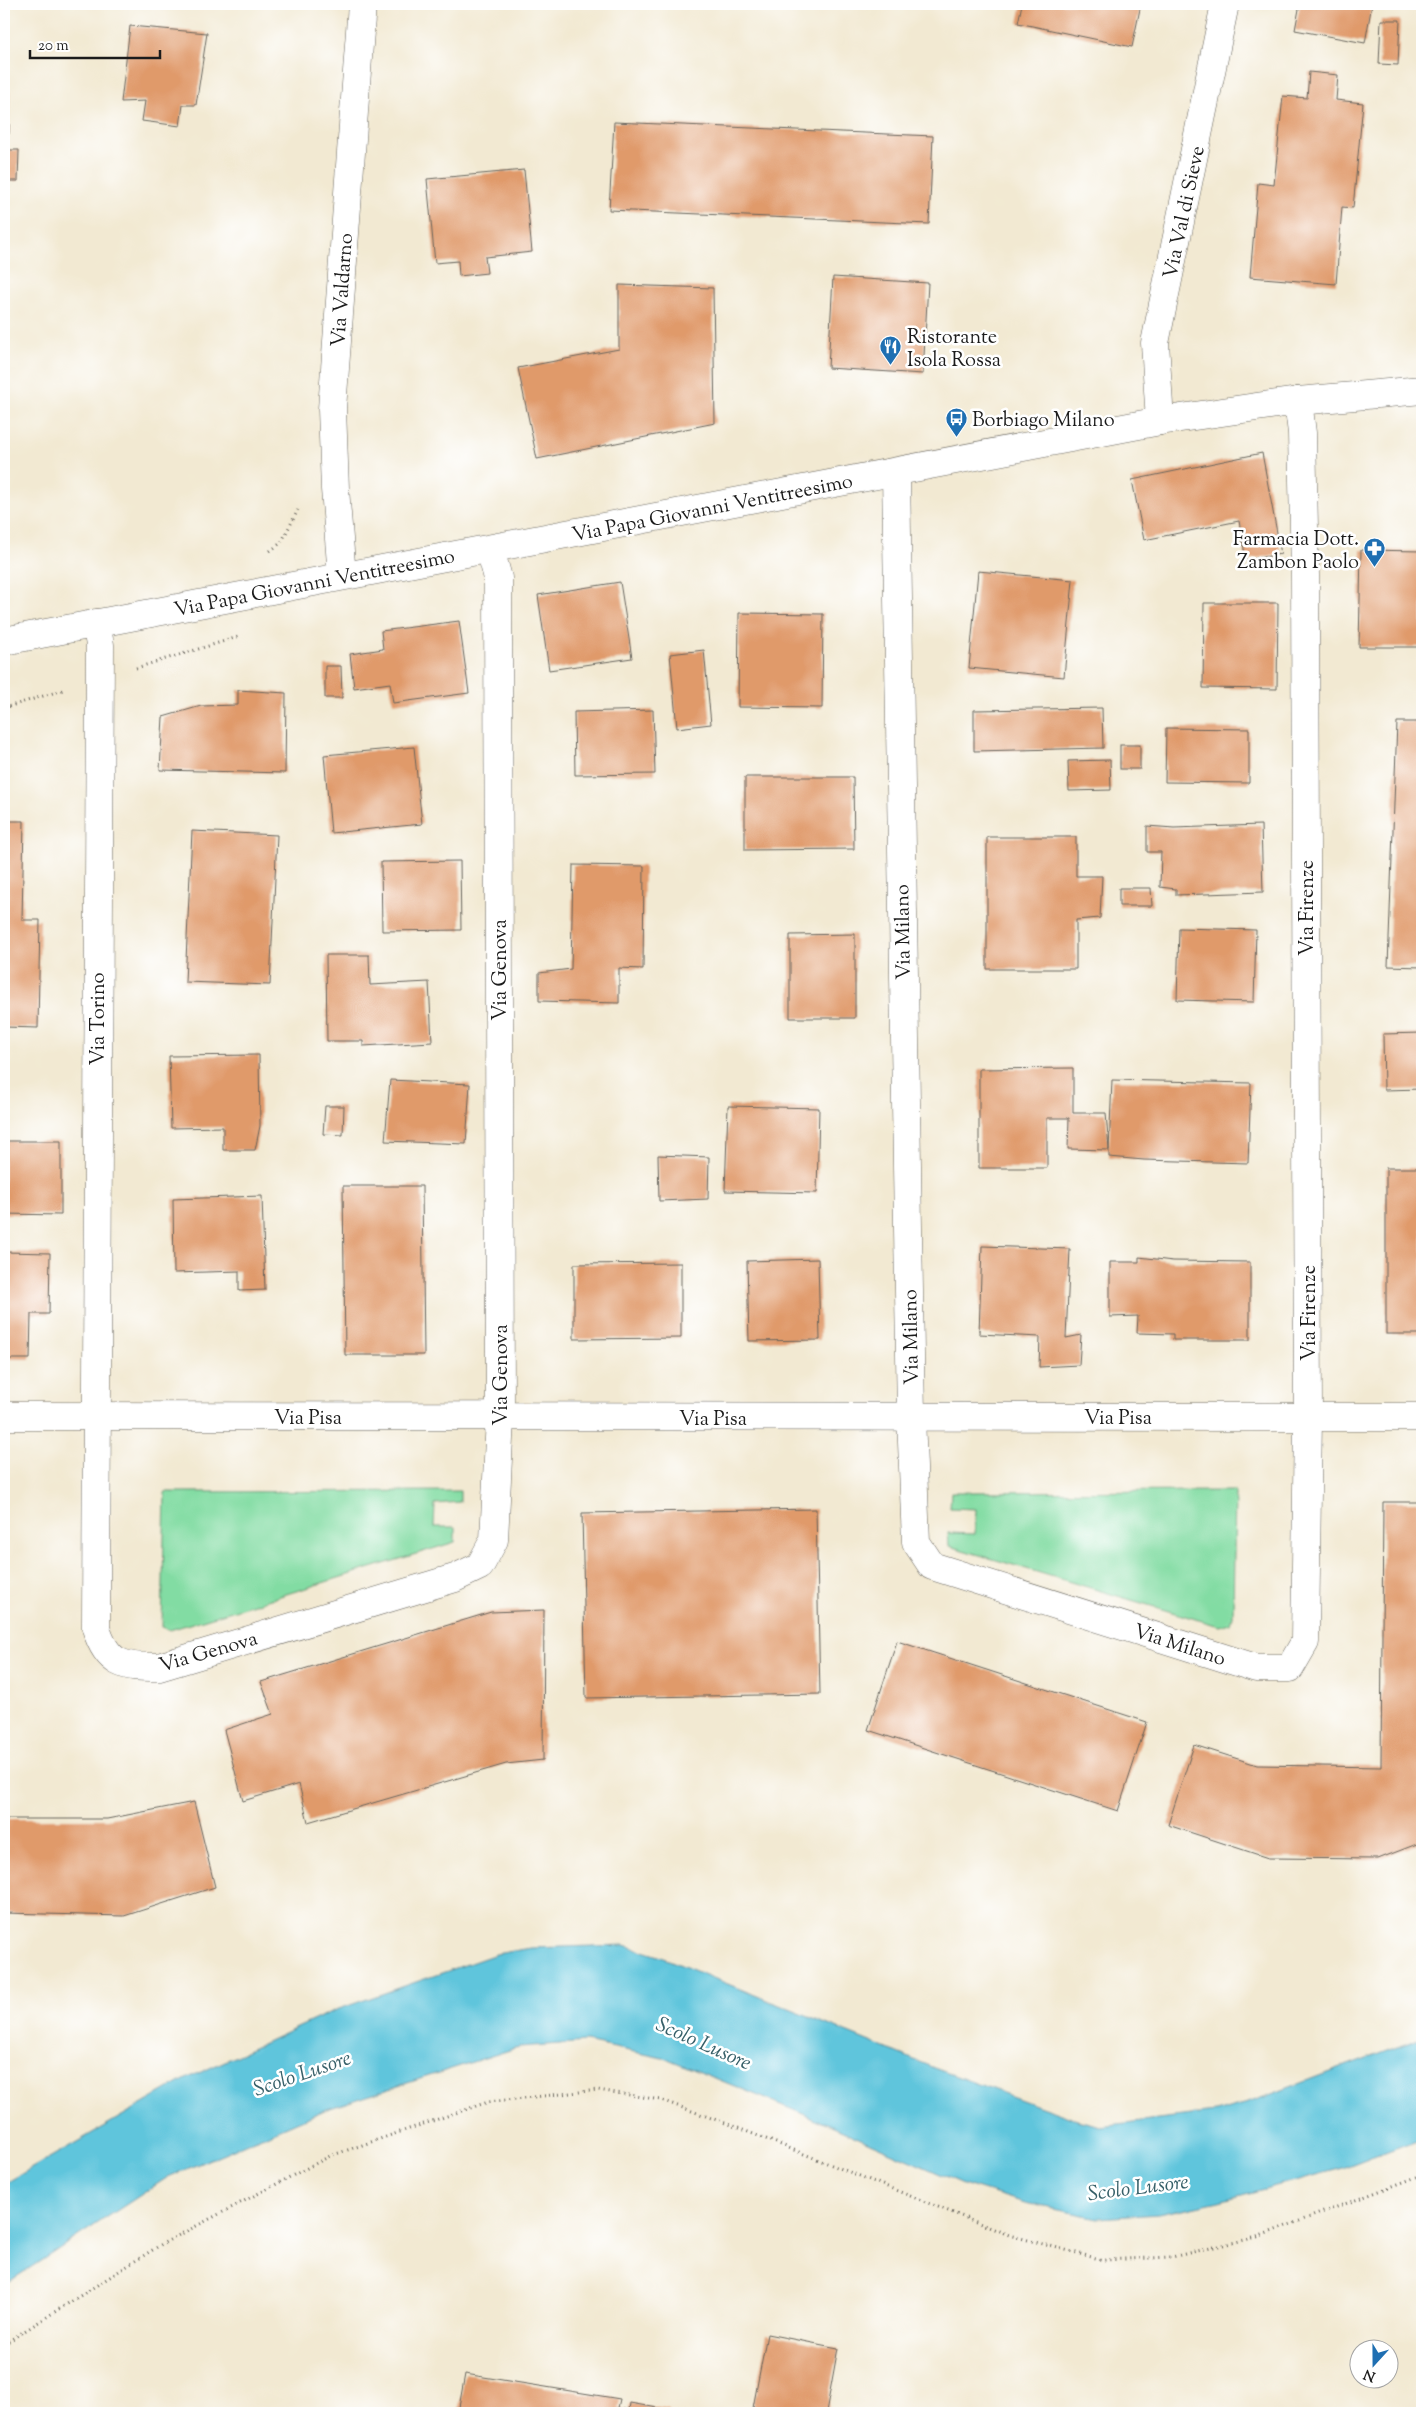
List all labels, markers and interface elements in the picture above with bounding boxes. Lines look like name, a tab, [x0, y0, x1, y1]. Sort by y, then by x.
scale bar	[30, 28, 160, 60]
text: 20 m	[38, 36, 69, 57]
street label: Via Val di Sieve	[1157, 143, 1214, 282]
street label: Via Valdarno	[325, 232, 362, 348]
place label: Ristorante Isola Rossa	[907, 324, 1001, 376]
restaurant icon: Ristorante Isola Rossa	[879, 335, 903, 366]
bus stop icon: Borbiago Milano	[944, 407, 968, 438]
place label: Borbiago Milano	[972, 407, 1115, 436]
street label: Via Papa Giovanni Ventitreesimo	[570, 468, 855, 551]
place label: Farmacia Dott. Zambon Paolo	[1233, 526, 1359, 578]
pharmacy icon: Farmacia Dott. Zambon Paolo	[1363, 537, 1387, 568]
street label: Via Papa Giovanni Ventitreesimo	[172, 543, 457, 626]
street label: Via Firenze	[1294, 860, 1323, 956]
street label: Via Milano	[889, 884, 920, 980]
street label: Via Genova	[487, 919, 516, 1021]
street label: Via Torino	[85, 972, 114, 1066]
street label: Via Firenze	[1296, 1265, 1325, 1361]
street label: Via Milano	[897, 1289, 928, 1385]
street label: Via Genova	[488, 1324, 517, 1426]
street label: Via Pisa	[274, 1405, 342, 1434]
street label: Via Pisa	[1084, 1405, 1152, 1434]
street label: Via Pisa	[679, 1406, 747, 1435]
street label: Via Milano	[1129, 1618, 1229, 1675]
street label: Via Genova	[156, 1625, 261, 1681]
water label: Scolo Lusore	[651, 2011, 756, 2079]
water label: Scolo Lusore	[250, 2044, 355, 2106]
water label: Scolo Lusore	[1086, 2168, 1190, 2210]
north arrow	[1348, 2340, 1398, 2390]
text: N	[1361, 2363, 1379, 2386]

